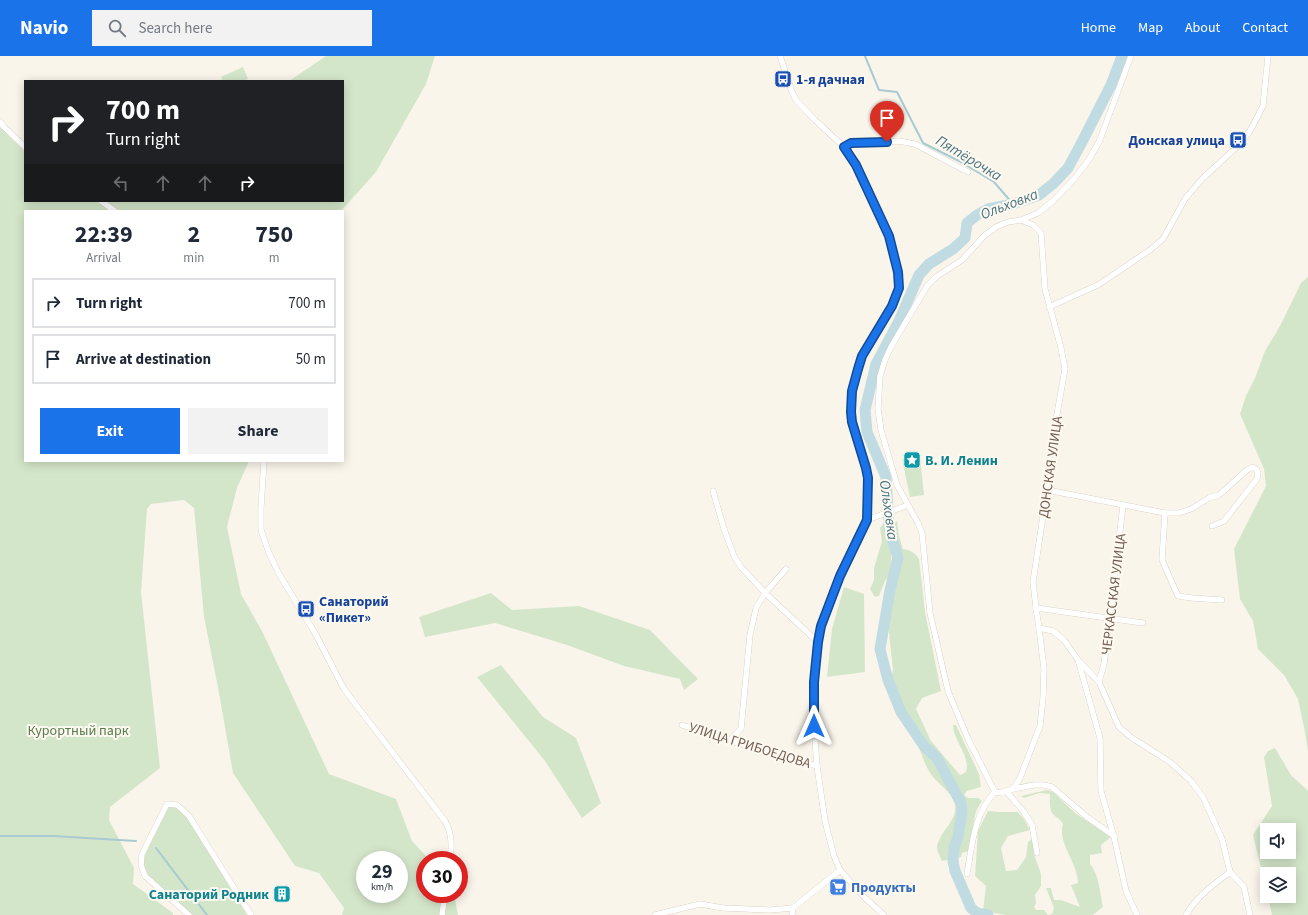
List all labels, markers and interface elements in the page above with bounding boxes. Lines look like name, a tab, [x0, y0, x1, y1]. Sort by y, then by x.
search box	[92, 10, 372, 46]
text: Navio	[20, 15, 68, 42]
icon: search	[106, 17, 128, 39]
text: Search here	[138, 18, 212, 39]
text: Home	[1081, 18, 1116, 38]
text: Map	[1138, 18, 1163, 38]
text: About	[1185, 18, 1220, 38]
text: Contact	[1242, 18, 1288, 38]
bus stop icon: 1-я дачная	[773, 69, 793, 89]
place label: 1-я дачная	[796, 70, 865, 90]
text: 700 m	[106, 90, 180, 130]
icon: right	[40, 96, 92, 148]
pin	[870, 101, 904, 142]
icon: arrive	[876, 107, 898, 129]
text: Turn right	[106, 127, 180, 152]
water label: Пятёрочка	[932, 130, 1006, 186]
bus stop icon: Донская улица	[1228, 130, 1248, 150]
place label: Донская улица	[1129, 131, 1225, 151]
icon: left	[110, 172, 132, 194]
icon: ahead	[152, 172, 174, 194]
icon: ahead	[194, 172, 216, 194]
icon: right	[236, 172, 258, 194]
water label: Ольховка	[977, 184, 1041, 225]
text: 22:39	[75, 217, 133, 252]
text: 2	[188, 217, 200, 252]
text: 750	[255, 217, 293, 252]
text: Arrival	[86, 249, 121, 267]
text: min	[183, 249, 204, 267]
text: m	[269, 249, 280, 267]
icon: right	[42, 292, 64, 314]
text: Turn right	[76, 293, 142, 314]
text: 700 m	[288, 293, 326, 314]
icon: arrive	[42, 348, 64, 370]
text: Arrive at destination	[76, 349, 211, 370]
text: 50 m	[296, 349, 326, 370]
button: Exit	[40, 408, 180, 454]
button: Share	[188, 408, 328, 454]
street label: ДОНСКАЯ УЛИЦА	[1034, 414, 1068, 519]
place icon: В. И. Ленин	[902, 450, 922, 470]
place label: В. И. Ленин	[925, 451, 998, 471]
water label: Ольховка	[874, 479, 903, 541]
street label: ЧЕРКАССКАЯ УЛИЦА	[1097, 532, 1131, 656]
place label: Санаторий «Пикет»	[319, 592, 389, 628]
bus stop icon: Санаторий «Пикет»	[296, 599, 316, 619]
position arrow	[793, 705, 835, 747]
street label: УЛИЦА ГРИБОЕДОВА	[686, 718, 814, 774]
park label: Курортный парк	[27, 721, 129, 741]
map controls	[1260, 823, 1296, 903]
button: sound	[1260, 823, 1296, 859]
speed limit sign: 30	[416, 851, 468, 903]
text: 29	[371, 858, 393, 886]
button: layers	[1260, 867, 1296, 903]
supermarket icon: Продукты	[828, 877, 848, 897]
place label: Продукты	[851, 878, 916, 898]
text: km/h	[371, 880, 393, 894]
building icon: Санаторий Родник	[272, 884, 292, 904]
place label: Санаторий Родник	[149, 885, 269, 905]

